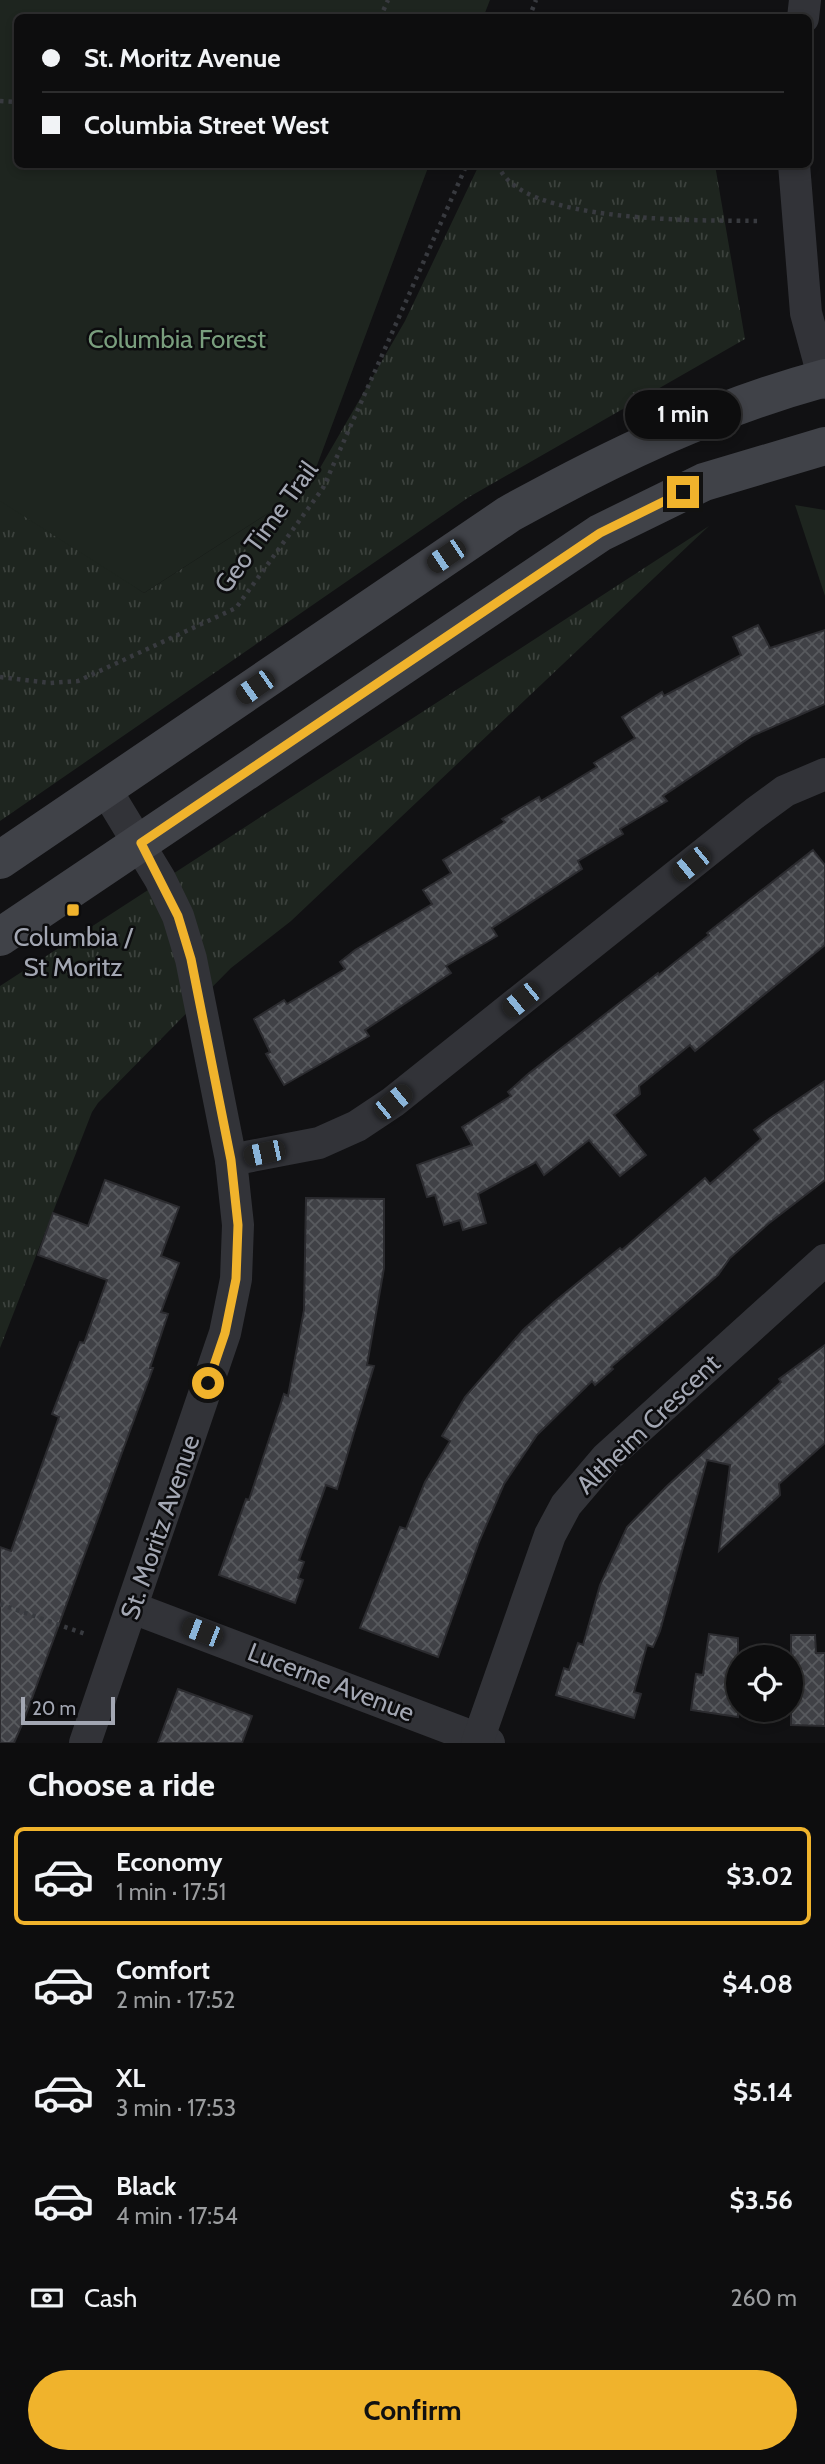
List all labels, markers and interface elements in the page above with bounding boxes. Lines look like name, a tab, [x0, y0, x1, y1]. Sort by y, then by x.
text: St. Moritz Avenue	[84, 42, 281, 74]
text: Columbia Street West	[84, 109, 329, 141]
park label: Columbia Forest	[88, 323, 266, 355]
callout: 1 min	[625, 391, 741, 440]
text: 1 min	[657, 400, 709, 428]
street label: Geo Time Trail	[207, 455, 325, 599]
route end	[667, 476, 699, 508]
car	[423, 536, 470, 576]
car	[232, 666, 279, 708]
car	[669, 843, 714, 885]
marker: Columbia / St Moritz	[65, 902, 81, 918]
place label: Columbia / St Moritz	[13, 921, 134, 983]
car	[499, 979, 544, 1021]
car	[371, 1081, 416, 1123]
car	[242, 1138, 287, 1168]
street label: Altheim Crescent	[569, 1347, 727, 1501]
route start	[192, 1367, 224, 1399]
street label: St. Moritz Avenue	[113, 1431, 207, 1623]
car	[179, 1615, 226, 1649]
street label: Lucerne Avenue	[243, 1636, 419, 1728]
map controls	[726, 1645, 803, 1722]
button: locate	[726, 1645, 803, 1722]
scale bar	[21, 1694, 116, 1726]
text: 20 m	[32, 1697, 76, 1720]
text: Choose a ride	[28, 1765, 215, 1804]
icon: car	[32, 1845, 95, 1908]
text: Economy	[116, 1846, 222, 1878]
text: $3.02	[726, 1860, 793, 1892]
text: 1 min · 17:51	[116, 1878, 226, 1906]
icon: car	[32, 1953, 95, 2016]
text: Comfort	[116, 1954, 210, 1986]
text: $4.08	[722, 1968, 793, 2000]
text: 2 min · 17:52	[116, 1986, 235, 2014]
icon: car	[32, 2061, 95, 2124]
text: XL	[116, 2062, 145, 2094]
text: $5.14	[733, 2076, 793, 2108]
text: 3 min · 17:53	[116, 2094, 236, 2122]
icon: car	[32, 2169, 95, 2232]
text: Black	[116, 2170, 176, 2202]
text: $3.56	[730, 2184, 793, 2216]
text: 4 min · 17:54	[116, 2202, 238, 2230]
icon: cash	[28, 2279, 66, 2317]
text: Cash	[84, 2282, 137, 2314]
text: 260 m	[730, 2284, 797, 2312]
button: Confirm	[28, 2370, 797, 2450]

